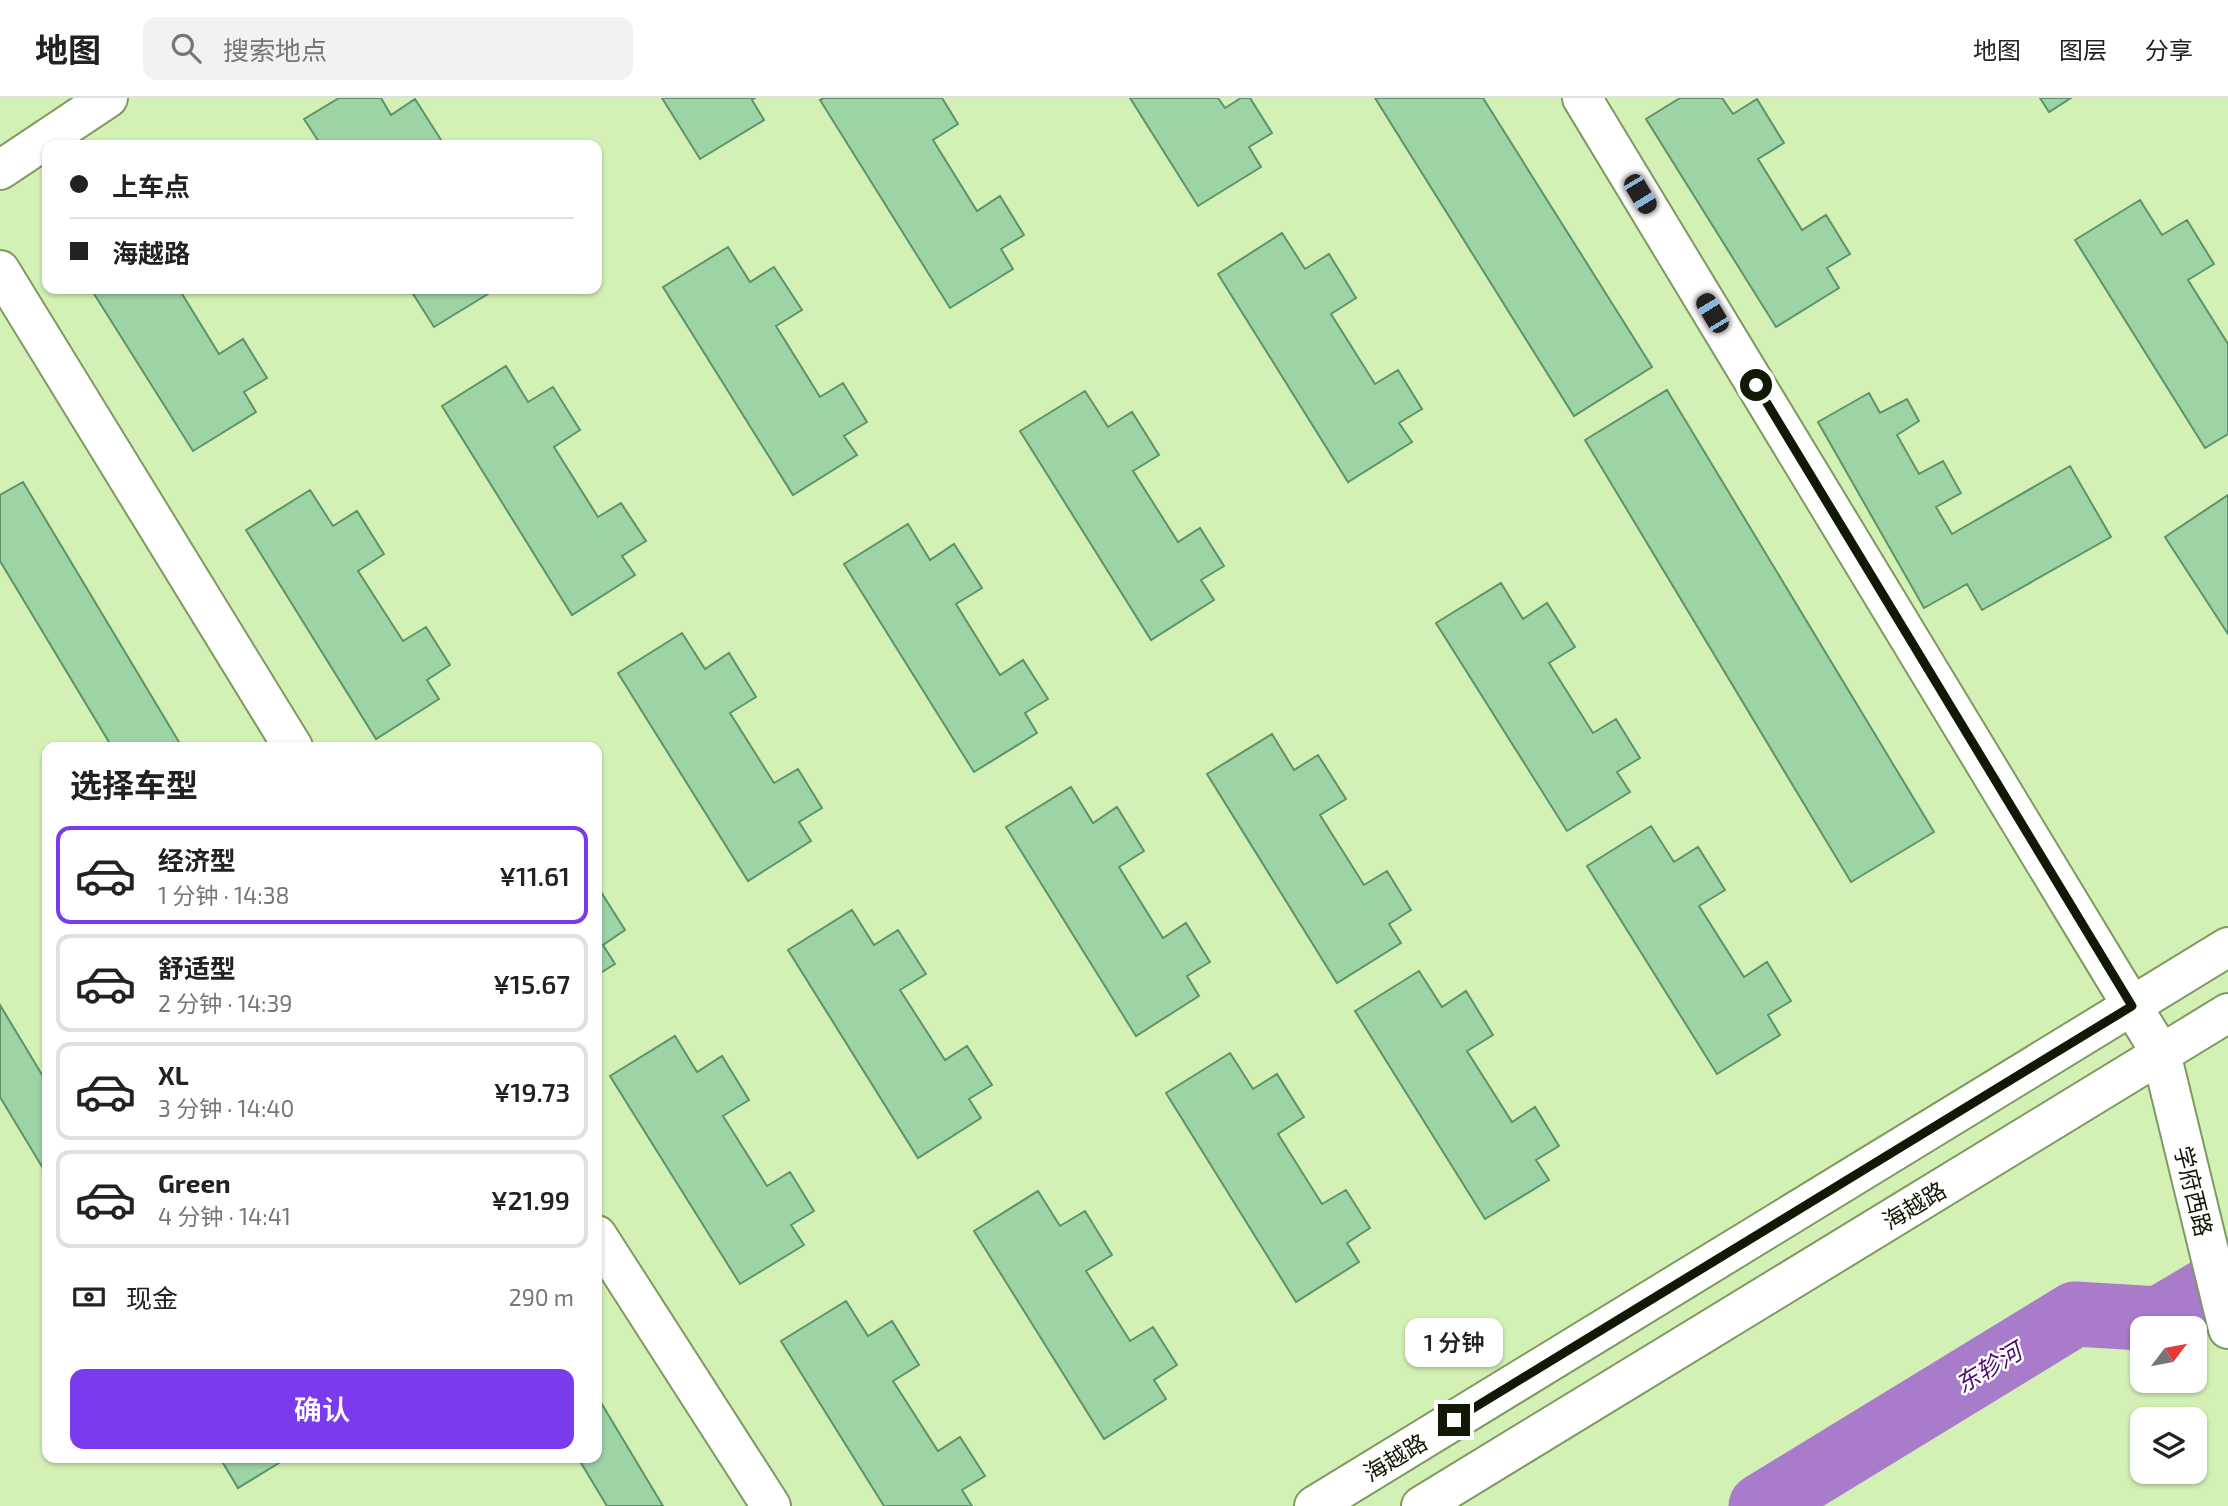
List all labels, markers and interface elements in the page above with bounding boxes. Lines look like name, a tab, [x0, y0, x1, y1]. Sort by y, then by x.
search box	[143, 17, 633, 80]
text: 地图	[35, 29, 101, 69]
icon: search	[167, 29, 205, 67]
text: 搜索地点	[223, 34, 327, 65]
text: 地图	[1973, 35, 2021, 64]
text: 图层	[2059, 35, 2107, 64]
text: 分享	[2145, 35, 2193, 64]
text: 上车点	[112, 170, 190, 201]
car	[1621, 171, 1660, 217]
text: 海越路	[112, 237, 190, 268]
car	[1693, 290, 1732, 336]
route start	[1740, 369, 1772, 401]
text: 选择车型	[70, 765, 198, 803]
icon: car	[74, 844, 137, 907]
text: 经济型	[158, 844, 236, 875]
text: ¥11.61	[499, 860, 570, 891]
text: 1 分钟 · 14:38	[158, 881, 289, 909]
icon: car	[74, 952, 137, 1015]
text: 舒适型	[158, 952, 236, 983]
text: ¥15.67	[493, 968, 570, 999]
text: 2 分钟 · 14:39	[158, 989, 292, 1017]
text: XL	[158, 1059, 189, 1090]
icon: car	[74, 1060, 137, 1123]
text: ¥19.73	[494, 1076, 570, 1107]
text: 3 分钟 · 14:40	[158, 1094, 294, 1122]
street label: 学府西路	[2169, 1143, 2219, 1239]
text: Green	[158, 1167, 231, 1198]
icon: car	[74, 1168, 137, 1231]
street label: 海越路	[1877, 1175, 1951, 1235]
text: ¥21.99	[491, 1184, 570, 1215]
text: 4 分钟 · 14:41	[158, 1202, 291, 1230]
icon: cash	[70, 1278, 108, 1316]
text: 现金	[126, 1282, 178, 1313]
text: 290 m	[509, 1283, 574, 1311]
north arrow	[2130, 1316, 2207, 1393]
map controls	[2130, 1316, 2207, 1484]
callout: 1 分钟	[1405, 1318, 1503, 1368]
text: 1 分钟	[1424, 1328, 1484, 1356]
water label: 东轸河	[1950, 1334, 2030, 1398]
button: 确认	[70, 1369, 574, 1449]
route end	[1438, 1404, 1470, 1436]
button: layers	[2130, 1407, 2207, 1484]
street label: 海越路	[1358, 1427, 1432, 1487]

